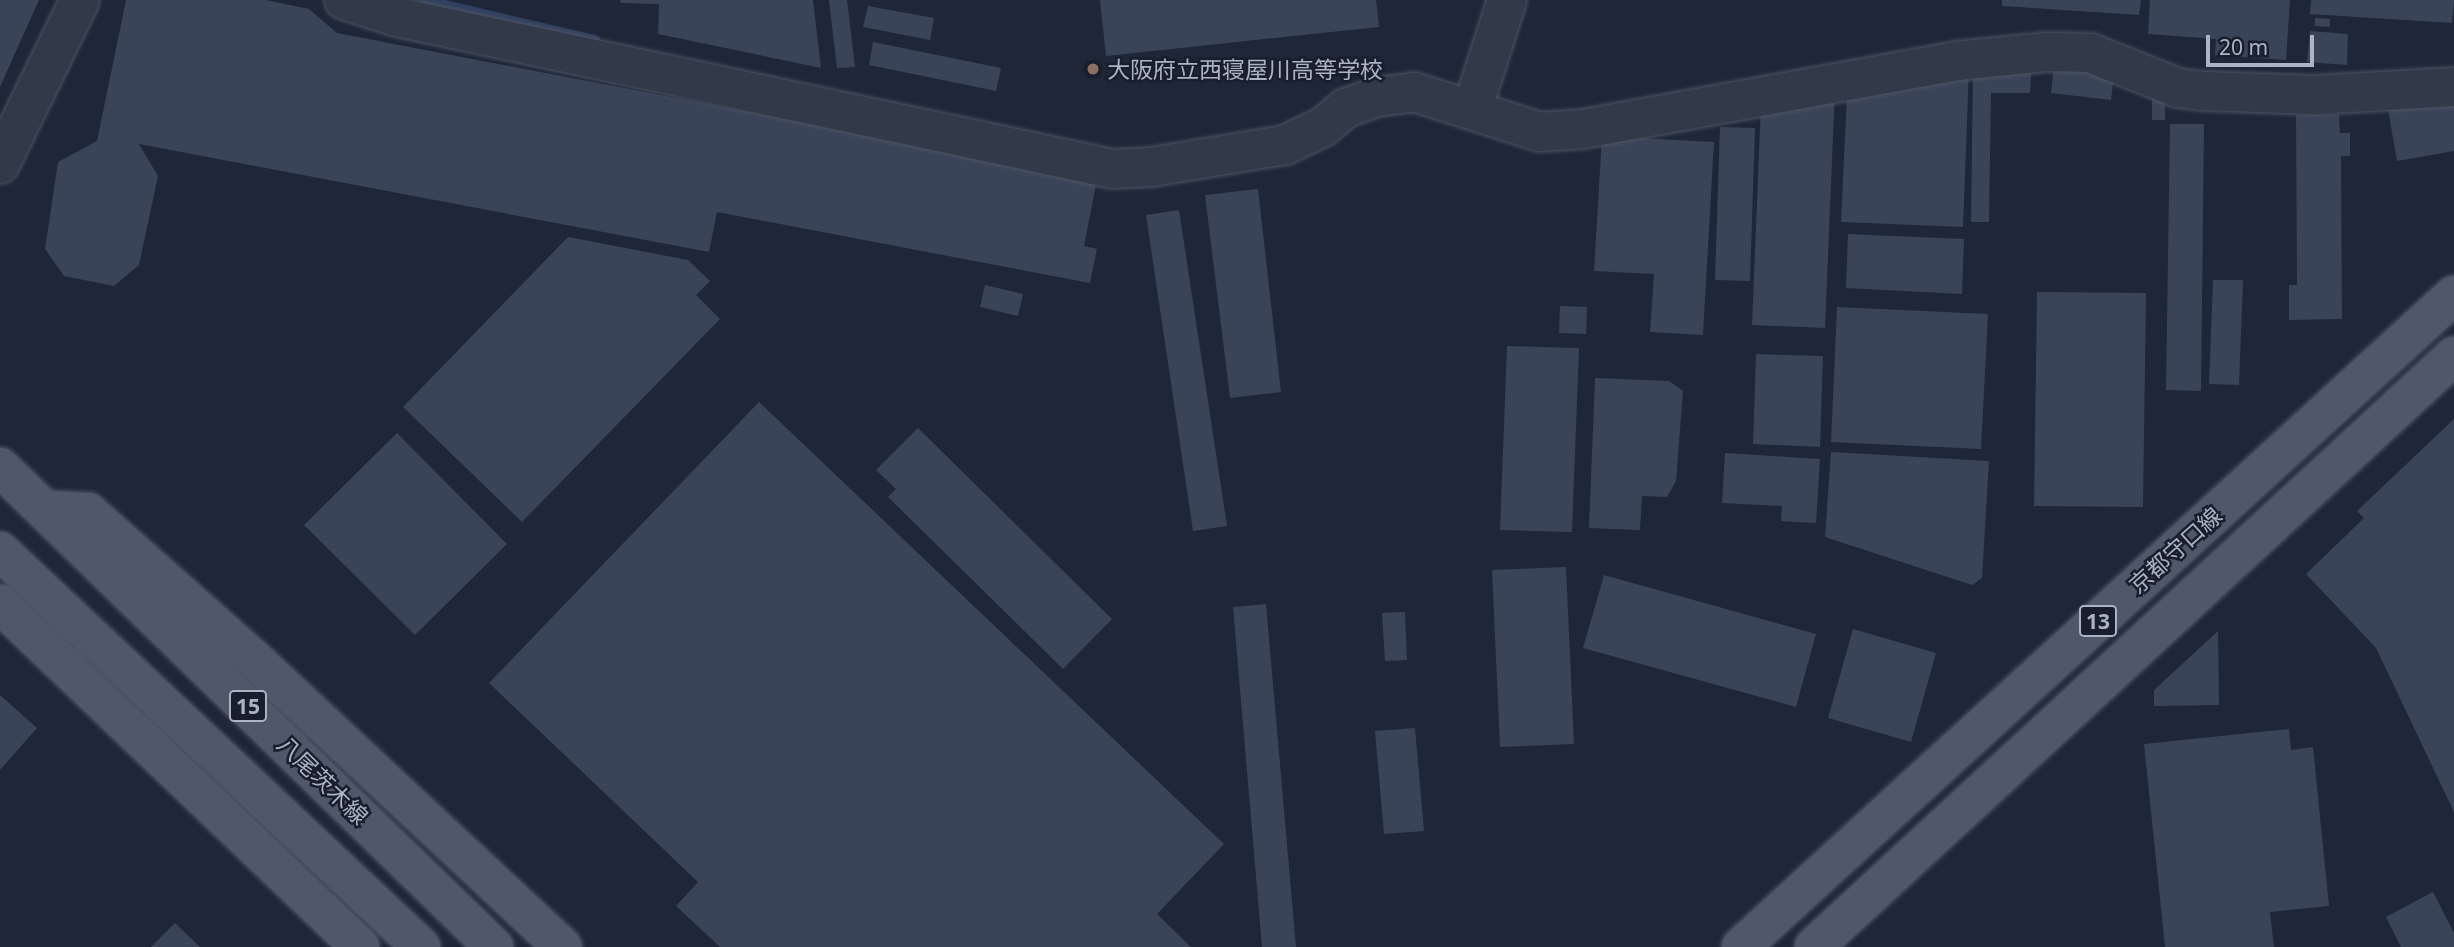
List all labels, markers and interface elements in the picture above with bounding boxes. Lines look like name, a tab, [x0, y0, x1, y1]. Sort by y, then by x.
scale bar	[2209, 21, 2318, 65]
text: 20 m	[2219, 33, 2268, 61]
place label: 大阪府立西寝屋川高等学校	[1107, 55, 1383, 83]
marker: 大阪府立西寝屋川高等学校	[1085, 61, 1101, 77]
street label: 京都守口線	[2123, 501, 2227, 599]
road number: 13	[2079, 604, 2117, 638]
road number: 15	[229, 688, 267, 724]
street label: 八尾茨木線	[272, 730, 374, 830]

